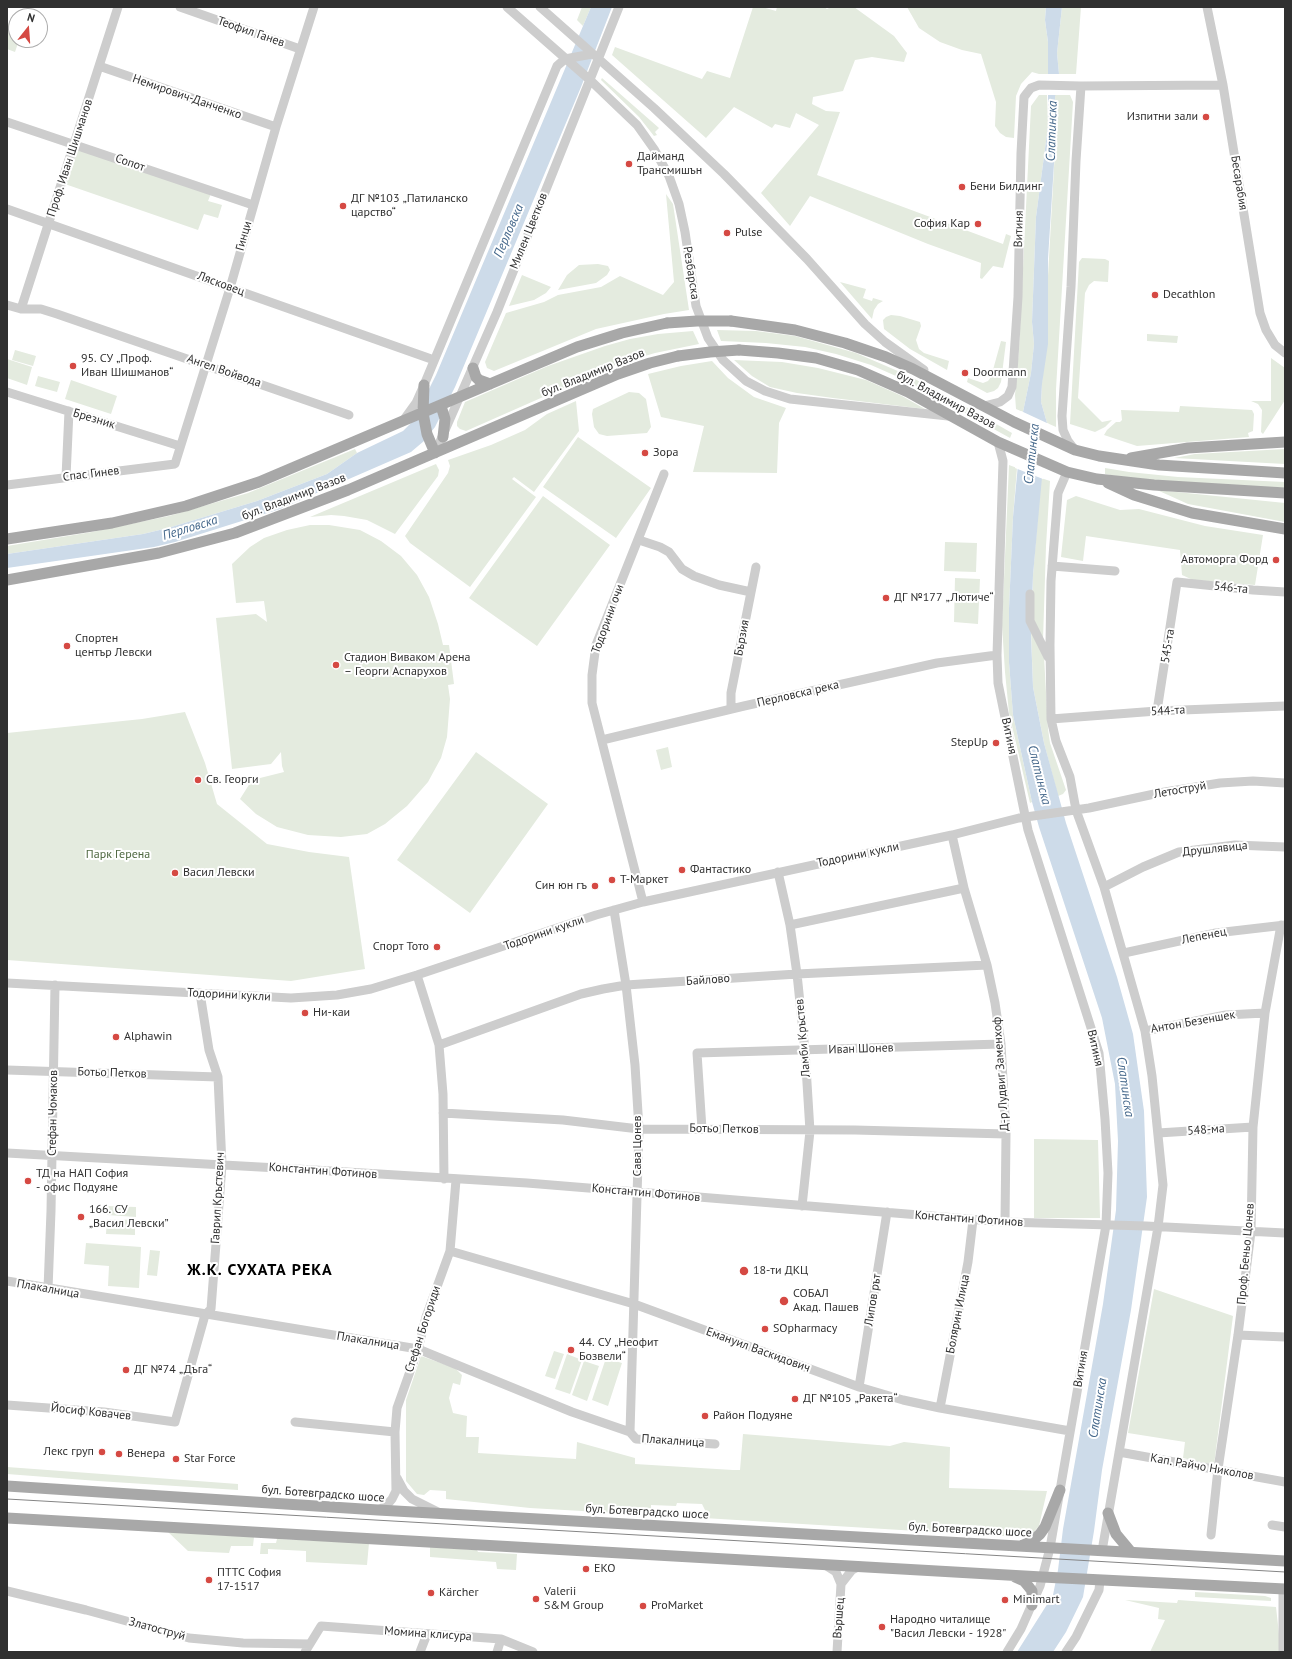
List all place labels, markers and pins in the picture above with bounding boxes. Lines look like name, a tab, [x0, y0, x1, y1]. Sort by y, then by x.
place label: Изпитни зали	[1127, 110, 1198, 124]
marker: Изпитни зали	[1201, 112, 1211, 122]
place label: Дайманд Трансмишън	[637, 150, 702, 178]
marker: Дайманд Трансмишън	[624, 159, 634, 169]
place label: Бени Билдинг	[970, 180, 1042, 194]
marker: Бени Билдинг	[957, 182, 967, 192]
place label: ДГ №103 „Патиланско царство“	[351, 192, 468, 220]
marker: ДГ №103 „Патиланско царство“	[338, 201, 348, 211]
place label: София Кар	[914, 217, 970, 231]
marker: София Кар	[973, 219, 983, 229]
place label: Pulse	[735, 226, 762, 240]
marker: Pulse	[722, 228, 732, 238]
place label: Decathlon	[1163, 288, 1215, 302]
marker: Decathlon	[1150, 290, 1160, 300]
place label: 95. СУ „Проф. Иван Шишманов“	[81, 352, 173, 380]
marker: 95. СУ „Проф. Иван Шишманов“	[68, 361, 78, 371]
place label: Doormann	[973, 366, 1027, 380]
marker: Doormann	[960, 368, 970, 378]
place label: Зора	[653, 446, 678, 460]
marker: Зора	[640, 448, 650, 458]
place label: Автоморга Форд	[1181, 553, 1268, 567]
marker: Автоморга Форд	[1271, 555, 1281, 565]
place label: ДГ №177 „Лютиче“	[894, 591, 994, 605]
marker: ДГ №177 „Лютиче“	[881, 593, 891, 603]
place label: Спортен център Левски	[75, 632, 152, 660]
marker: Спортен център Левски	[62, 641, 72, 651]
place label: Стадион Виваком Арена – Георги Аспарухов	[344, 651, 471, 679]
marker: Стадион Виваком Арена – Георги Аспарухов	[331, 660, 341, 670]
place label: StepUp	[951, 736, 988, 750]
marker: StepUp	[991, 738, 1001, 748]
place label: Св. Георги	[206, 773, 258, 787]
marker: Св. Георги	[193, 775, 203, 785]
place label: Фантастико	[690, 863, 751, 877]
marker: Фантастико	[677, 865, 687, 875]
place label: Васил Левски	[183, 866, 254, 880]
marker: Васил Левски	[170, 868, 180, 878]
place label: Т-Маркет	[620, 873, 668, 887]
marker: Т-Маркет	[607, 875, 617, 885]
place label: Син юн гъ	[535, 879, 587, 893]
marker: Син юн гъ	[590, 881, 600, 891]
place label: Спорт Тото	[373, 940, 429, 954]
marker: Спорт Тото	[432, 942, 442, 952]
place label: Ни-каи	[313, 1006, 350, 1020]
marker: Ни-каи	[300, 1008, 310, 1018]
place label: Alphawin	[124, 1030, 172, 1044]
marker: Alphawin	[111, 1032, 121, 1042]
place label: ТД на НАП София - офис Подуяне	[36, 1167, 128, 1195]
marker: ТД на НАП София - офис Подуяне	[23, 1176, 33, 1186]
place label: 166. СУ „Васил Левски”	[89, 1203, 169, 1231]
marker: 166. СУ „Васил Левски”	[76, 1212, 86, 1222]
place label: 18-ти ДКЦ	[753, 1264, 808, 1278]
marker: 18-ти ДКЦ	[738, 1265, 750, 1277]
place label: СОБАЛ Акад. Пашев	[793, 1287, 859, 1315]
marker: СОБАЛ Акад. Пашев	[778, 1295, 790, 1307]
place label: SOpharmacy	[773, 1322, 837, 1336]
marker: SOpharmacy	[760, 1324, 770, 1334]
place label: 44. СУ „Неофит Бозвели“	[579, 1336, 658, 1364]
marker: 44. СУ „Неофит Бозвели“	[566, 1345, 576, 1355]
place label: ДГ №74 „Дъга“	[134, 1363, 212, 1377]
marker: ДГ №74 „Дъга“	[121, 1365, 131, 1375]
place label: ДГ №105 „Ракета“	[803, 1392, 897, 1406]
marker: ДГ №105 „Ракета“	[790, 1394, 800, 1404]
place label: Район Подуяне	[713, 1409, 793, 1423]
marker: Район Подуяне	[700, 1411, 710, 1421]
place label: Лекс груп	[43, 1445, 94, 1459]
marker: Лекс груп	[97, 1447, 107, 1457]
place label: Венера	[127, 1447, 165, 1461]
marker: Венера	[114, 1449, 124, 1459]
place label: Star Force	[184, 1452, 236, 1466]
marker: Star Force	[171, 1454, 181, 1464]
place label: EKO	[594, 1562, 615, 1576]
marker: EKO	[581, 1564, 591, 1574]
place label: ПТТС София 17-1517	[217, 1566, 281, 1594]
marker: ПТТС София 17-1517	[204, 1575, 214, 1585]
place label: Valerii S&M Group	[544, 1585, 604, 1613]
place label: Кärcher	[439, 1586, 479, 1600]
marker: Кärcher	[426, 1588, 436, 1598]
place label: Minimart	[1013, 1593, 1060, 1607]
marker: Valerii S&M Group	[531, 1594, 541, 1604]
marker: Minimart	[1000, 1595, 1010, 1605]
place label: ProMarket	[651, 1599, 703, 1613]
marker: ProMarket	[638, 1601, 648, 1611]
place label: Народно читалище "Васил Левски - 1928"	[890, 1613, 1006, 1641]
marker: Народно читалище "Васил Левски - 1928"	[877, 1622, 887, 1632]

